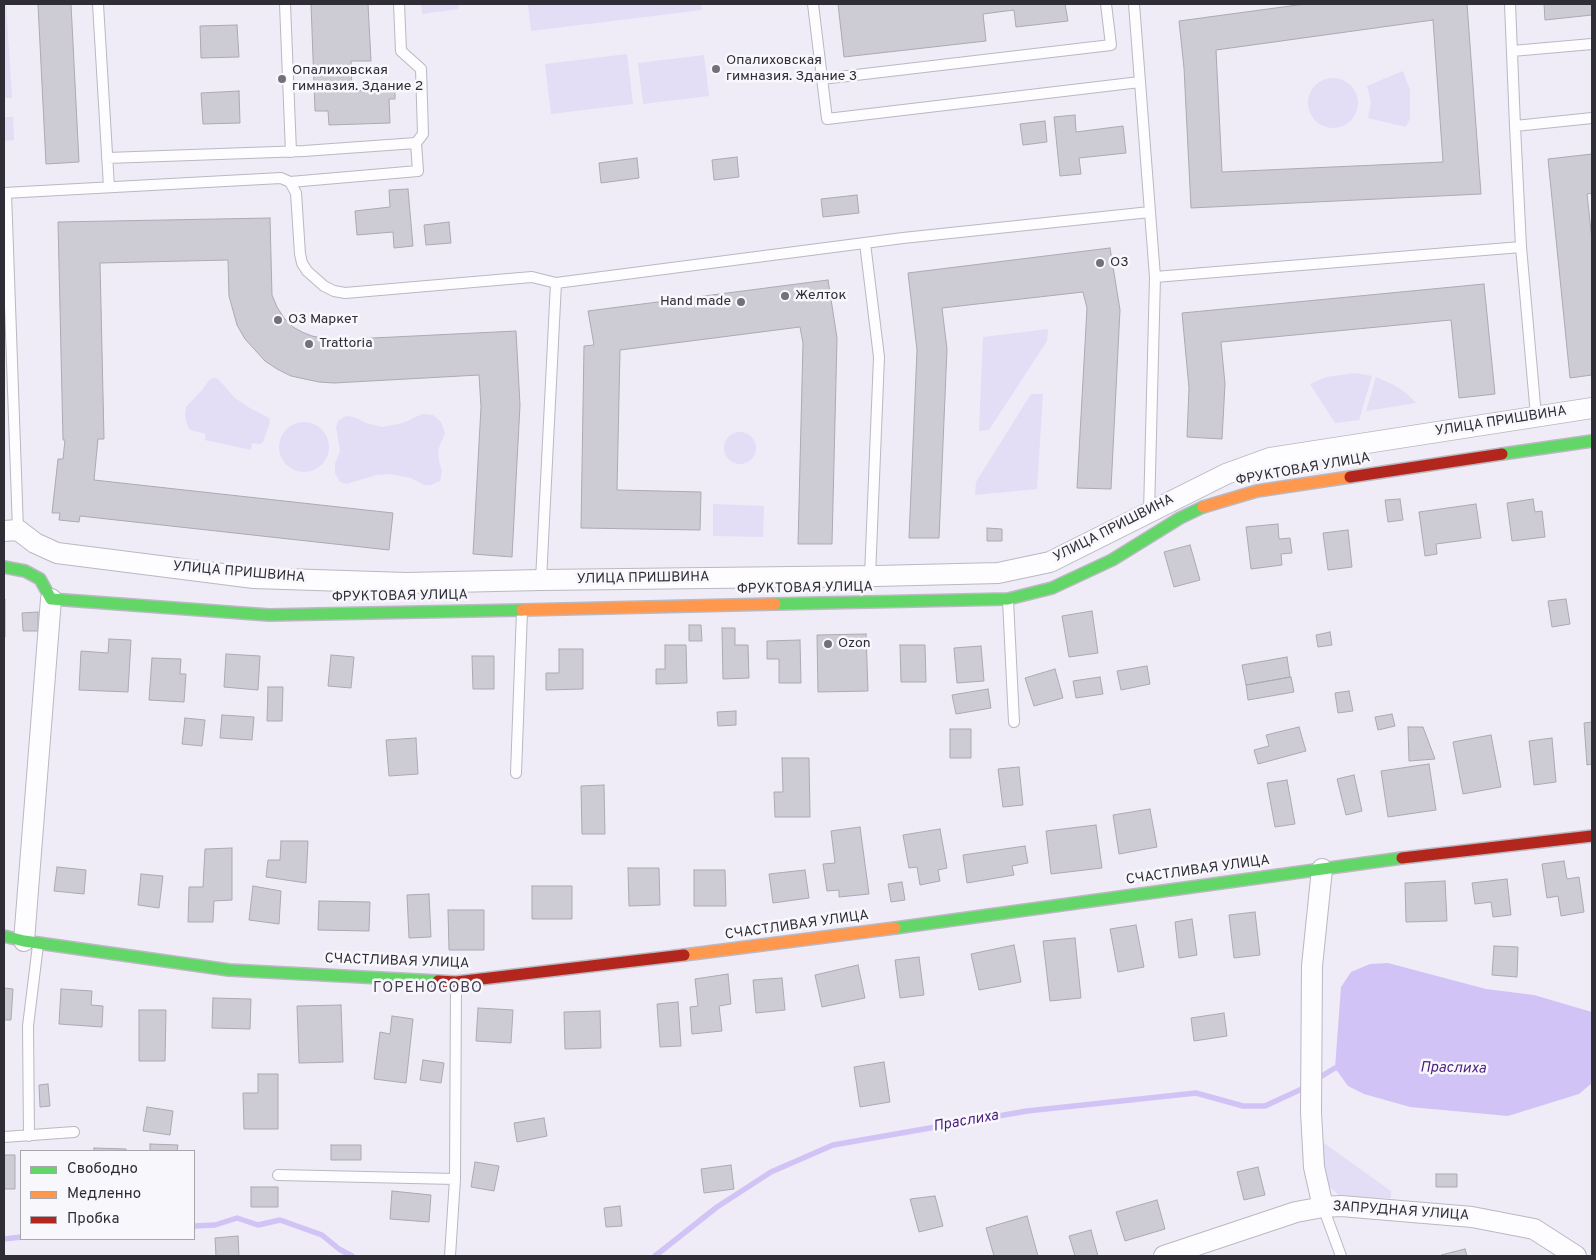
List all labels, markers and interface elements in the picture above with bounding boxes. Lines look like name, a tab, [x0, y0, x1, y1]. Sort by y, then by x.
place label: Опалиховская гимназия. Здание 3	[726, 53, 857, 85]
place label: Опалиховская гимназия. Здание 2	[292, 63, 423, 95]
marker: Опалиховская гимназия. Здание 3	[710, 63, 722, 75]
marker: Опалиховская гимназия. Здание 2	[276, 73, 288, 85]
place label: О3	[1110, 255, 1129, 271]
marker: О3	[1094, 257, 1106, 269]
place label: Желток	[795, 288, 846, 304]
marker: Желток	[779, 290, 791, 302]
place label: Hand made	[660, 294, 731, 310]
marker: Hand made	[735, 296, 747, 308]
place label: О3 Маркет	[288, 312, 358, 328]
marker: О3 Маркет	[272, 314, 284, 326]
place label: Trattoria	[319, 336, 373, 352]
marker: Trattoria	[303, 338, 315, 350]
street label: УЛИЦА ПРИШВИНА	[1434, 403, 1568, 441]
street label: ФРУКТОВАЯ УЛИЦА	[1235, 450, 1371, 490]
street label: УЛИЦА ПРИШВИНА	[1051, 491, 1177, 567]
street label: УЛИЦА ПРИШВИНА	[172, 559, 306, 587]
street label: УЛИЦА ПРИШВИНА	[576, 569, 710, 589]
street label: ФРУКТОВАЯ УЛИЦА	[737, 579, 873, 599]
street label: ФРУКТОВАЯ УЛИЦА	[332, 587, 468, 607]
place label: Ozon	[838, 636, 871, 652]
marker: Ozon	[822, 638, 834, 650]
street label: СЧАСТЛИВАЯ УЛИЦА	[1125, 853, 1271, 889]
street label: СЧАСТЛИВАЯ УЛИЦА	[724, 908, 870, 944]
street label: СЧАСТЛИВАЯ УЛИЦА	[324, 951, 470, 973]
district label: ГОРЕНОСОВО	[372, 980, 484, 998]
water label: Праслиха	[1420, 1059, 1486, 1079]
water label: Праслиха	[932, 1107, 1000, 1137]
legend	[20, 1150, 195, 1240]
text: Свободно	[67, 1160, 138, 1179]
text: Медленно	[67, 1185, 141, 1204]
street label: ЗАПРУДНАЯ УЛИЦА	[1332, 1199, 1470, 1225]
text: Пробка	[67, 1210, 119, 1229]

